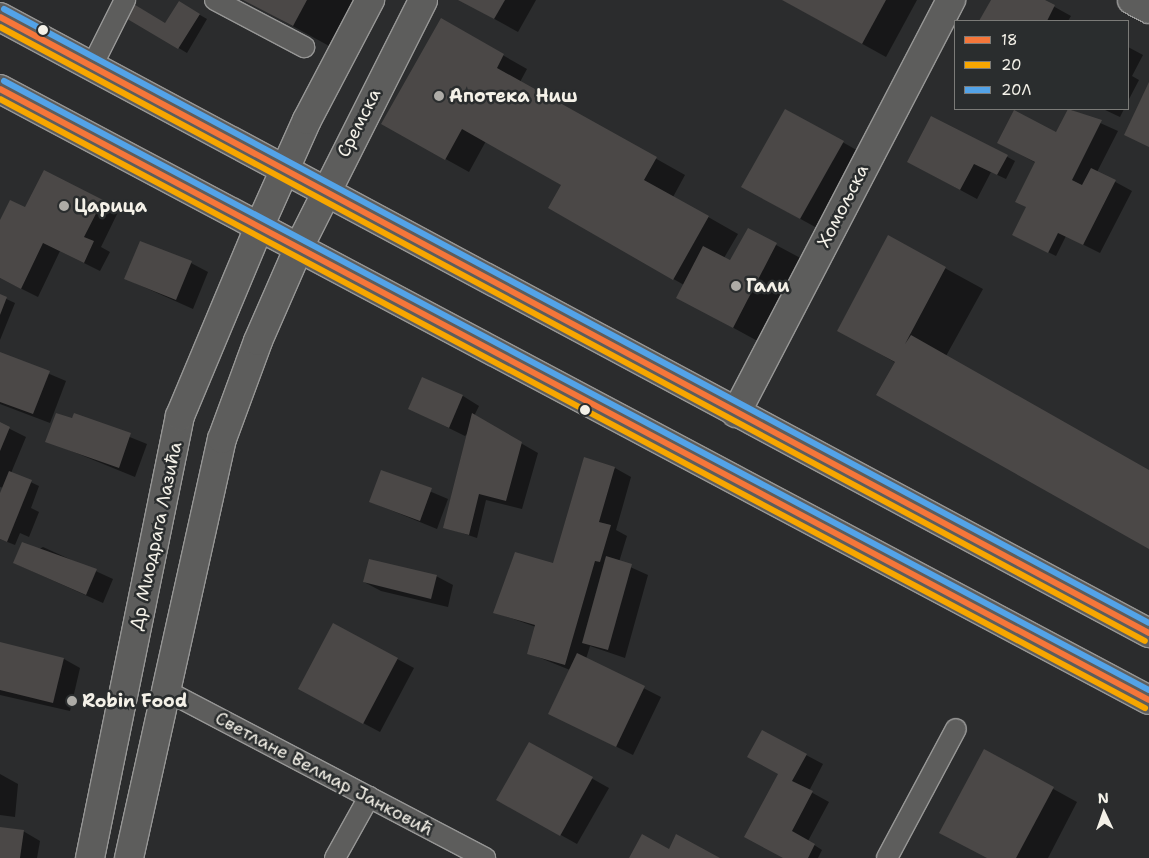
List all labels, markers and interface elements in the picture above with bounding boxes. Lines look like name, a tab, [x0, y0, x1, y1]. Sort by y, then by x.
legend	[954, 20, 1129, 110]
unlabelled marker	[38, 25, 48, 35]
text: 18	[1001, 30, 1018, 50]
text: 20	[1001, 55, 1022, 75]
text: 20Л	[1001, 80, 1032, 100]
street label: Сремска	[333, 85, 385, 161]
place label: Апотека Ниш	[449, 85, 578, 107]
marker: Апотека Ниш	[433, 90, 445, 102]
street label: Хомољска	[813, 161, 873, 251]
place label: Царица	[74, 195, 147, 217]
marker: Царица	[58, 200, 70, 212]
place label: Гали	[746, 275, 790, 297]
marker: Гали	[730, 280, 742, 292]
unlabelled marker	[580, 405, 590, 415]
street label: Др Миодрага Лазића	[125, 440, 187, 632]
place label: Robin Food	[82, 690, 187, 712]
marker: Robin Food	[66, 695, 78, 707]
street label: Светлане Велмар Јанковић	[211, 707, 437, 841]
north arrow	[1079, 788, 1129, 838]
text: N	[1097, 789, 1109, 807]

